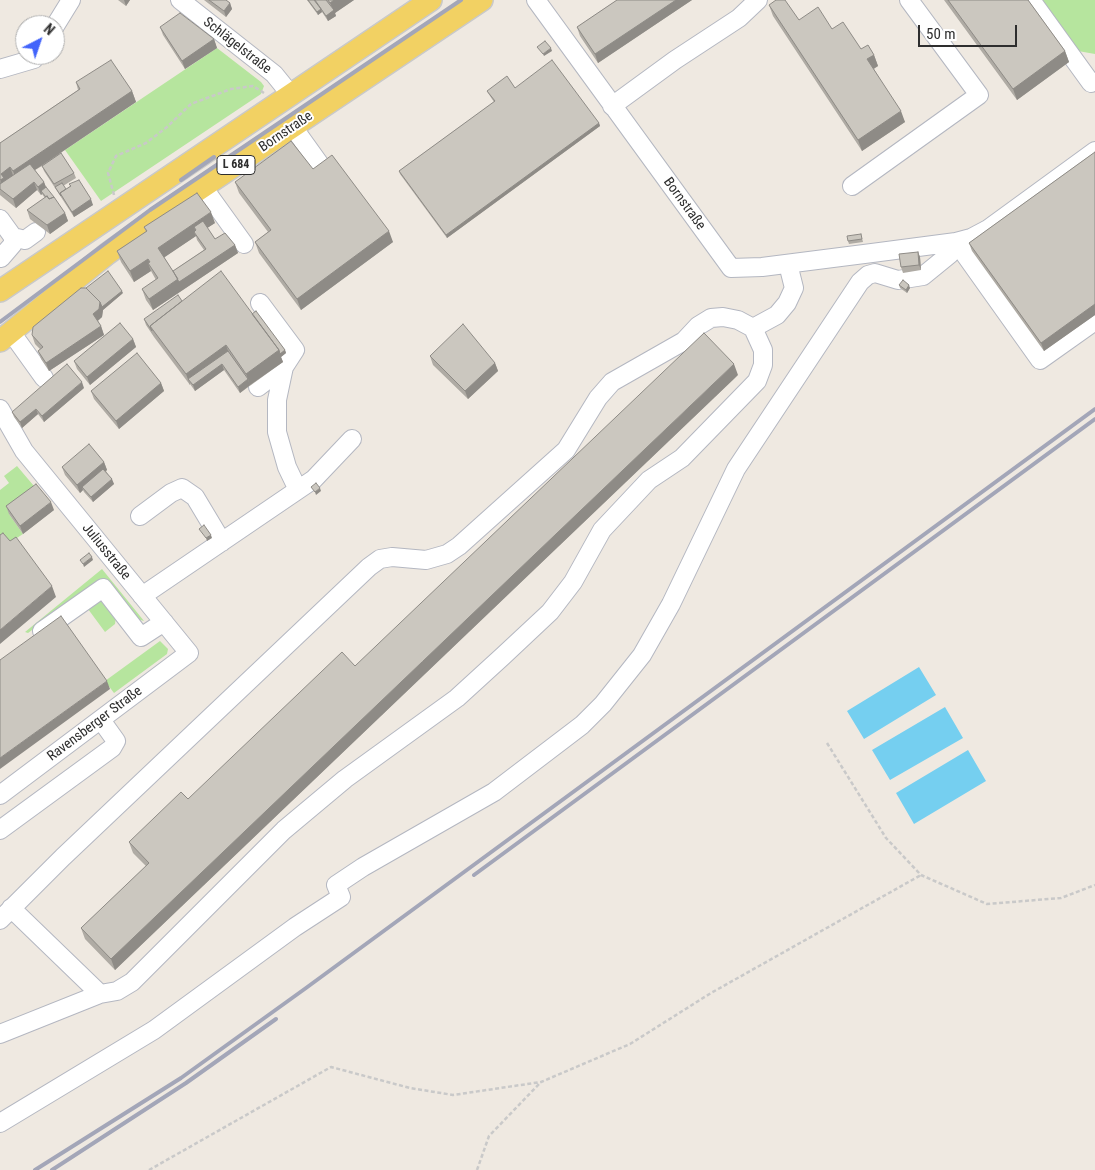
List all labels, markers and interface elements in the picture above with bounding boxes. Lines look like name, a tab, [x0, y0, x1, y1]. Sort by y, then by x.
street label: Schlägelstraße	[199, 14, 275, 78]
north arrow	[15, 15, 65, 65]
scale bar	[920, 15, 1019, 47]
text: N	[41, 21, 58, 38]
text: 50 m	[926, 25, 956, 43]
street label: Bornstraße	[256, 108, 316, 156]
road number: L 684	[217, 156, 255, 174]
street label: Bornstraße	[659, 174, 709, 234]
street label: Juliusstraße	[78, 520, 134, 584]
street label: Ravensberger Straße	[44, 683, 146, 765]

